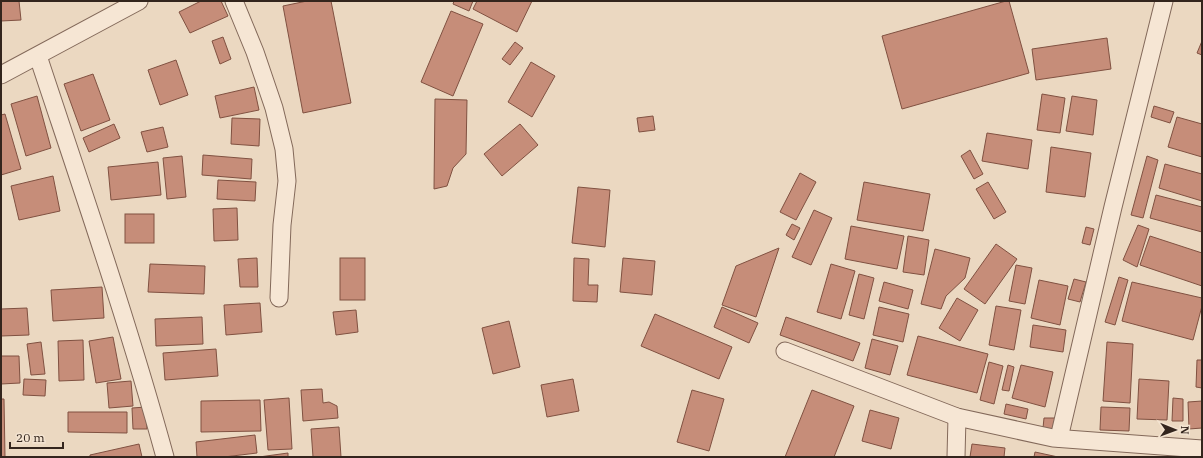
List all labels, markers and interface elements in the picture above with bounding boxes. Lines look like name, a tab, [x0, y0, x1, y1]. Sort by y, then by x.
north arrow	[1155, 410, 1195, 450]
scale bar	[10, 424, 63, 450]
text: N	[1178, 426, 1192, 435]
text: 20 m	[16, 430, 45, 445]

